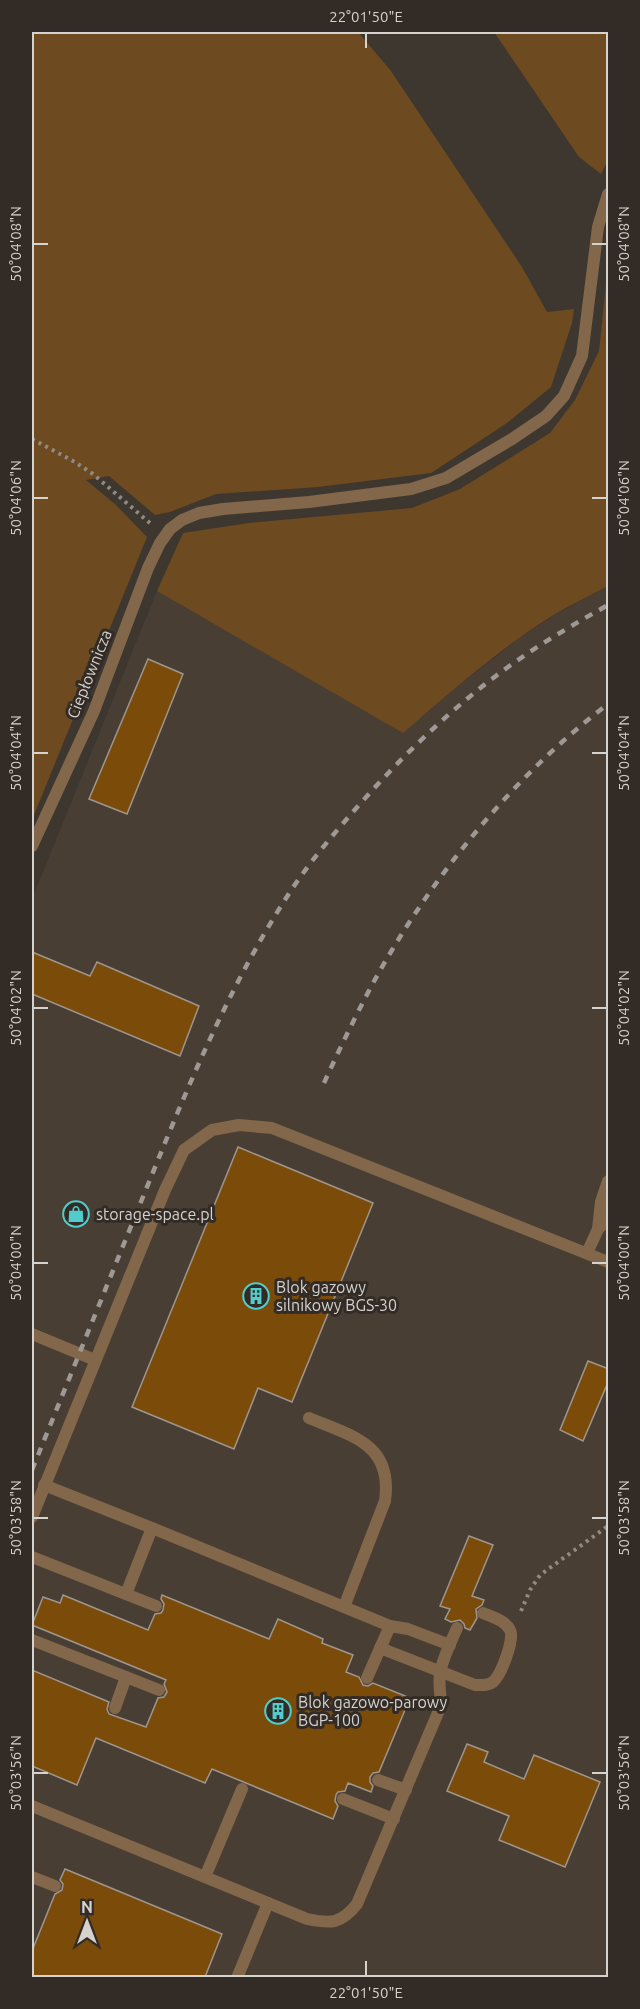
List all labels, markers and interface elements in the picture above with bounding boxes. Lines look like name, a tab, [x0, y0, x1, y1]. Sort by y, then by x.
text: 22°01'50"E	[329, 8, 403, 25]
text: 50°04'08"N	[7, 206, 24, 282]
text: 50°04'08"N	[615, 206, 632, 282]
text: 50°04'06"N	[7, 460, 24, 536]
text: 50°04'06"N	[615, 460, 632, 536]
street label: Ciepłownicza	[63, 627, 115, 721]
text: 50°04'04"N	[7, 715, 24, 791]
text: 50°04'04"N	[615, 715, 632, 791]
text: 50°04'02"N	[7, 970, 24, 1046]
text: 50°04'02"N	[615, 970, 632, 1046]
shop icon: storage-space.pl	[61, 1199, 91, 1229]
place label: storage-space.pl	[96, 1205, 214, 1223]
text: 50°04'00"N	[7, 1225, 24, 1301]
text: 50°04'00"N	[615, 1225, 632, 1301]
place label: Blok gazowy silnikowy BGS-30	[276, 1278, 397, 1314]
building icon: Blok gazowy silnikowy BGS-30	[241, 1281, 271, 1311]
text: 50°03'58"N	[7, 1480, 24, 1556]
text: 50°03'58"N	[615, 1480, 632, 1556]
place label: Blok gazowo-parowy BGP-100	[298, 1693, 448, 1729]
building icon: Blok gazowo-parowy BGP-100	[263, 1696, 293, 1726]
text: 50°03'56"N	[7, 1735, 24, 1811]
text: 50°03'56"N	[615, 1735, 632, 1811]
north arrow	[57, 1892, 117, 1952]
text: N	[81, 1898, 93, 1916]
text: 22°01'50"E	[329, 1984, 403, 2001]

